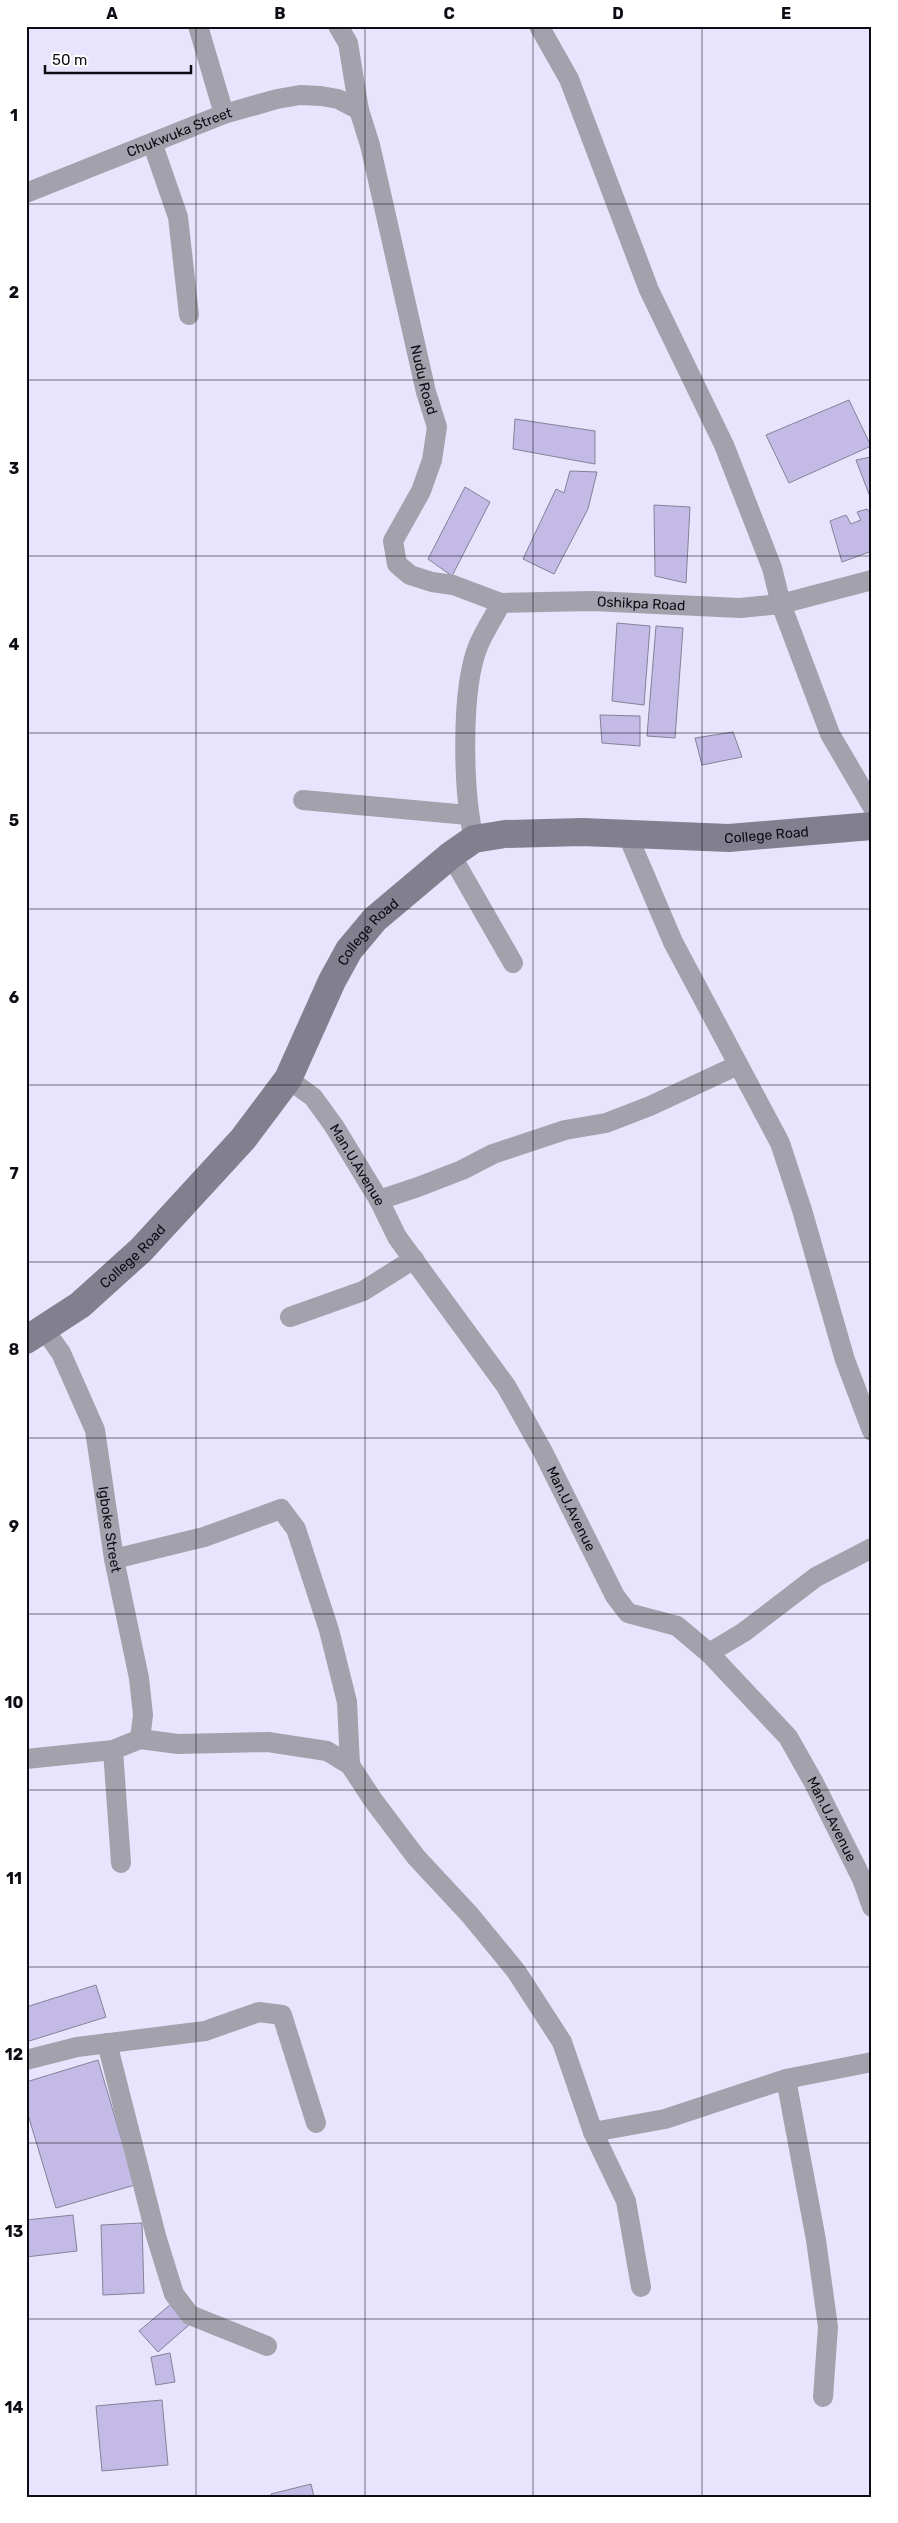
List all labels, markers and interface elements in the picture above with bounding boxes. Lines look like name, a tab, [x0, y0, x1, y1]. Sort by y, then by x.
text: A	[106, 4, 118, 23]
text: B	[274, 4, 286, 23]
text: C	[443, 4, 455, 23]
text: D	[612, 4, 624, 23]
text: E	[781, 4, 791, 23]
scale bar	[45, 42, 191, 74]
text: 50 m	[52, 51, 87, 69]
street label: Chukwuka Street	[124, 104, 234, 160]
text: 1	[10, 106, 18, 125]
text: 2	[9, 283, 19, 302]
street label: Nudu Road	[407, 343, 441, 417]
text: 3	[9, 459, 19, 478]
street label: Oshikpa Road	[597, 593, 686, 614]
text: 4	[9, 635, 20, 654]
text: 5	[9, 811, 19, 830]
street label: College Road	[724, 823, 809, 847]
street label: College Road	[334, 894, 402, 969]
text: 6	[9, 988, 19, 1007]
street label: Man.U.Avenue	[326, 1121, 389, 1208]
text: 7	[9, 1164, 19, 1183]
street label: College Road	[96, 1221, 169, 1292]
text: 8	[9, 1340, 20, 1359]
street label: Man.U.Avenue	[543, 1463, 600, 1554]
street label: Igboke Street	[95, 1485, 125, 1575]
text: 9	[9, 1517, 19, 1536]
text: 10	[5, 1693, 24, 1712]
street label: Man.U.Avenue	[804, 1773, 860, 1864]
text: 11	[6, 1869, 22, 1888]
text: 12	[5, 2045, 23, 2064]
text: 13	[5, 2222, 23, 2241]
text: 14	[5, 2398, 24, 2417]

